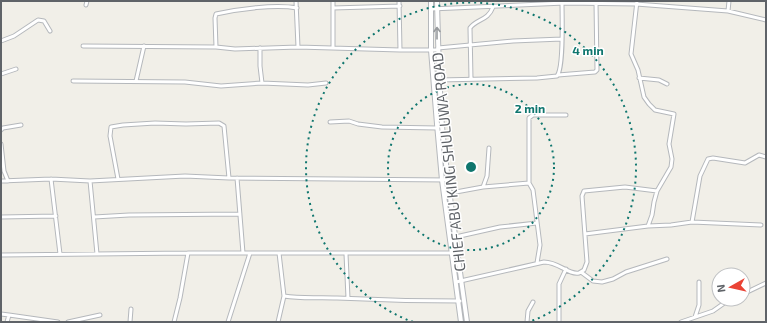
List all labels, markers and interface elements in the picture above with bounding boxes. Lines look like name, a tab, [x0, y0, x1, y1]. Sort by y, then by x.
one-way arrow	[433, 27, 441, 40]
text: 4 min	[572, 43, 604, 57]
street label: CHIEF ABU KING SHULUWA ROAD	[428, 52, 468, 273]
text: 2 min	[515, 101, 545, 115]
centre of rings	[464, 160, 478, 174]
north arrow	[711, 267, 751, 307]
text: N	[714, 284, 728, 293]

